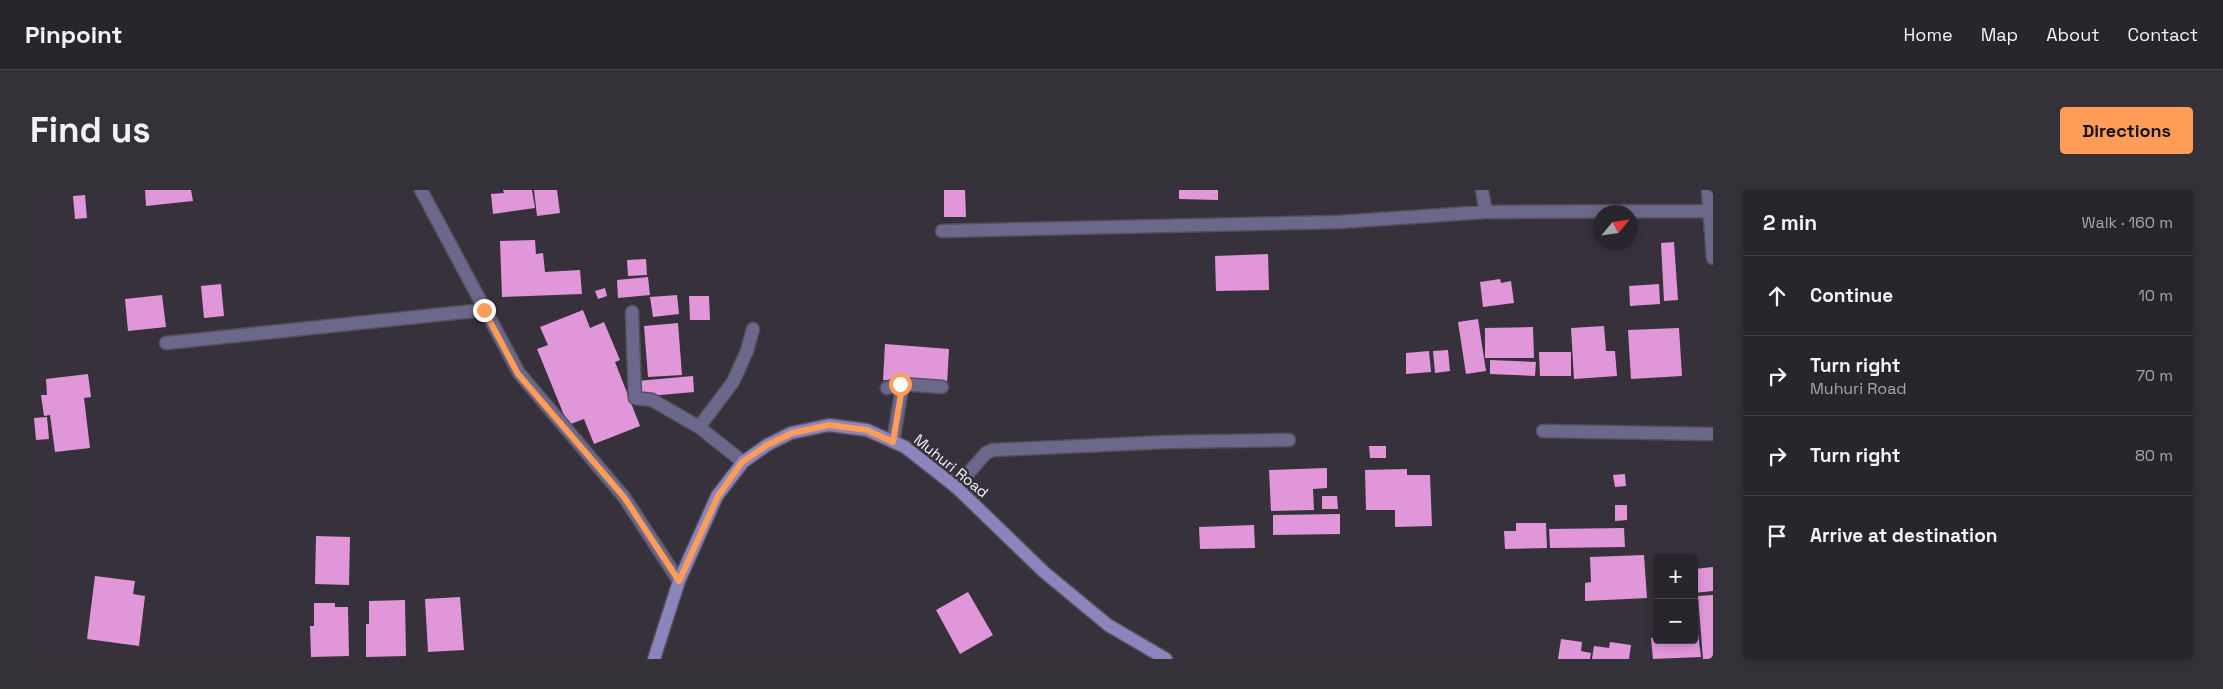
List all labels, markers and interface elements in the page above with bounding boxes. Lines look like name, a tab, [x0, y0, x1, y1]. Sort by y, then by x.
text: Pinpoint	[25, 19, 122, 50]
text: Home	[1904, 23, 1953, 46]
text: Map	[1981, 23, 2018, 46]
text: About	[2046, 23, 2100, 46]
text: Contact	[2128, 23, 2198, 46]
button: Directions	[2060, 107, 2193, 154]
text: Find us	[30, 108, 151, 152]
north arrow	[1593, 205, 1638, 250]
text: 2 min	[1763, 209, 1817, 236]
text: Walk · 160 m	[2082, 212, 2173, 233]
icon: ahead	[1763, 282, 1791, 310]
text: Continue	[1810, 283, 1893, 308]
text: 10 m	[2138, 285, 2173, 306]
route end	[473, 299, 496, 322]
text: Turn right	[1810, 353, 1900, 378]
icon: right	[1763, 362, 1791, 390]
text: 70 m	[2136, 365, 2173, 386]
route start	[889, 373, 912, 396]
text: Muhuri Road	[1810, 378, 1906, 399]
street label: Muhuri Road	[910, 430, 992, 501]
icon: right	[1763, 442, 1791, 470]
text: Turn right	[1810, 443, 1900, 468]
text: 80 m	[2135, 445, 2173, 466]
icon: arrive	[1763, 522, 1791, 550]
text: Arrive at destination	[1810, 523, 1998, 548]
map controls	[1653, 554, 1698, 644]
button: +	[1653, 554, 1698, 599]
button: −	[1653, 599, 1698, 644]

